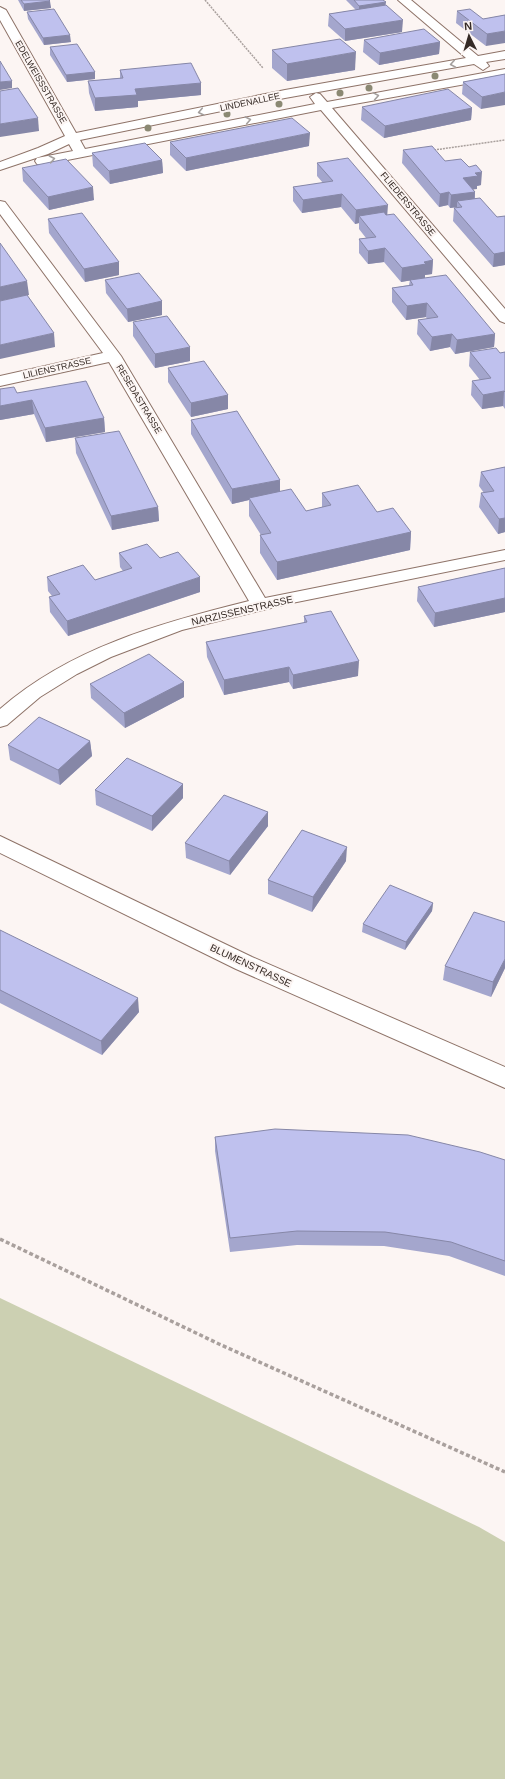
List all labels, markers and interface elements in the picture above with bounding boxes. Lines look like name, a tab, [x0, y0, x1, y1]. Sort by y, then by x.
north arrow	[449, 16, 489, 56]
text: N	[464, 20, 473, 32]
street label: EDELWEISSSTRASSE	[13, 39, 69, 125]
one-way arrow	[450, 60, 456, 68]
street label: LINDENALLEE	[219, 91, 281, 113]
one-way arrow	[373, 93, 379, 101]
one-way arrow	[198, 107, 204, 115]
one-way arrow	[245, 117, 251, 125]
one-way arrow	[49, 155, 55, 164]
street label: FLIEDERSTRASSE	[378, 170, 438, 238]
street label: LILIENSTRASSE	[22, 355, 92, 381]
street label: RESEDASTRASSE	[114, 363, 164, 435]
street label: NARZISSENSTRASSE	[190, 593, 294, 628]
street label: BLUMENSTRASSE	[208, 942, 293, 989]

